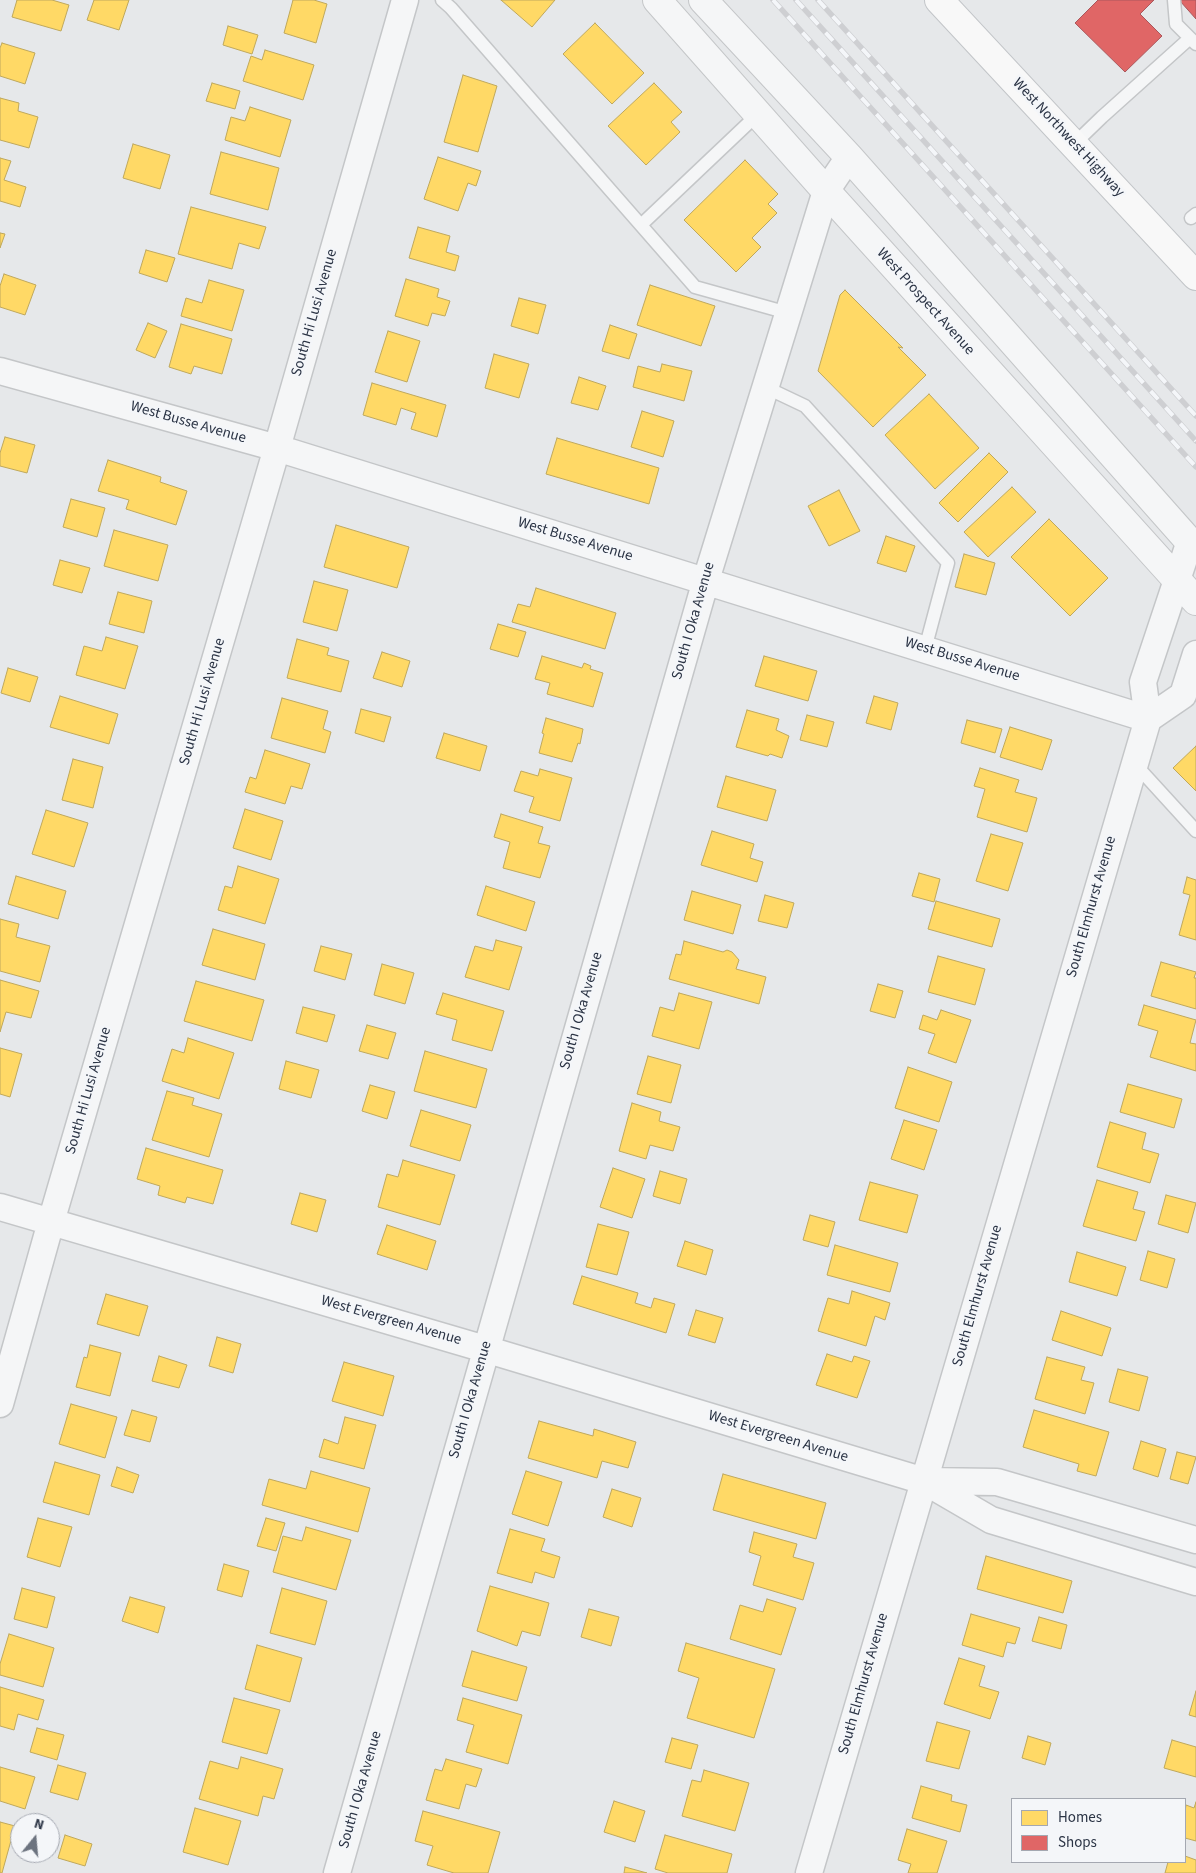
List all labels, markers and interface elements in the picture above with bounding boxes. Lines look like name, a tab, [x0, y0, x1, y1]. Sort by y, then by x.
street label: West Northwest Highway	[1008, 75, 1128, 201]
street label: West Prospect Avenue	[872, 245, 978, 359]
street label: South Hi Lusi Avenue	[288, 247, 342, 379]
street label: West Busse Avenue	[128, 398, 248, 448]
street label: West Busse Avenue	[515, 514, 635, 566]
street label: South I Oka Avenue	[669, 560, 719, 682]
street label: West Busse Avenue	[902, 634, 1022, 686]
street label: South Hi Lusi Avenue	[176, 636, 230, 768]
street label: South Elmhurst Avenue	[1063, 834, 1121, 980]
street label: South I Oka Avenue	[557, 950, 607, 1072]
street label: South Hi Lusi Avenue	[62, 1025, 116, 1157]
street label: South Elmhurst Avenue	[949, 1223, 1007, 1369]
street label: West Evergreen Avenue	[319, 1292, 463, 1350]
street label: South I Oka Avenue	[446, 1339, 496, 1461]
street label: West Evergreen Avenue	[706, 1407, 850, 1467]
street label: South Elmhurst Avenue	[835, 1611, 893, 1757]
street label: South I Oka Avenue	[336, 1729, 386, 1851]
legend	[1011, 1798, 1186, 1863]
text: Homes	[1058, 1807, 1102, 1828]
north arrow	[10, 1813, 60, 1863]
text: N	[32, 1814, 46, 1836]
text: Shops	[1058, 1832, 1097, 1853]

